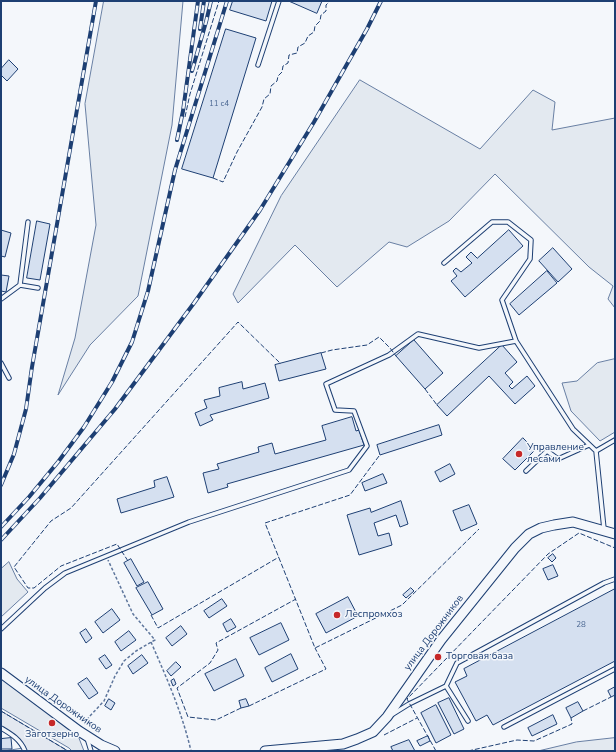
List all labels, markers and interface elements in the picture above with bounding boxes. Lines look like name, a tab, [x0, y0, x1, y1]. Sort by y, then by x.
house number: 11 с4	[209, 99, 229, 109]
place label: Управление лесами	[527, 442, 584, 466]
marker: Управление лесами	[514, 449, 524, 459]
street label: улица Дорожников	[402, 593, 466, 673]
place label: Леспромхоз	[345, 609, 402, 621]
marker: Леспромхоз	[332, 610, 342, 620]
house number: 28	[576, 620, 586, 630]
place label: Торговая база	[446, 651, 513, 663]
marker: Торговая база	[433, 652, 443, 662]
street label: улица Дорожников	[22, 674, 104, 736]
marker: Заготзерно	[47, 718, 57, 728]
place label: Заготзерно	[25, 729, 79, 741]

